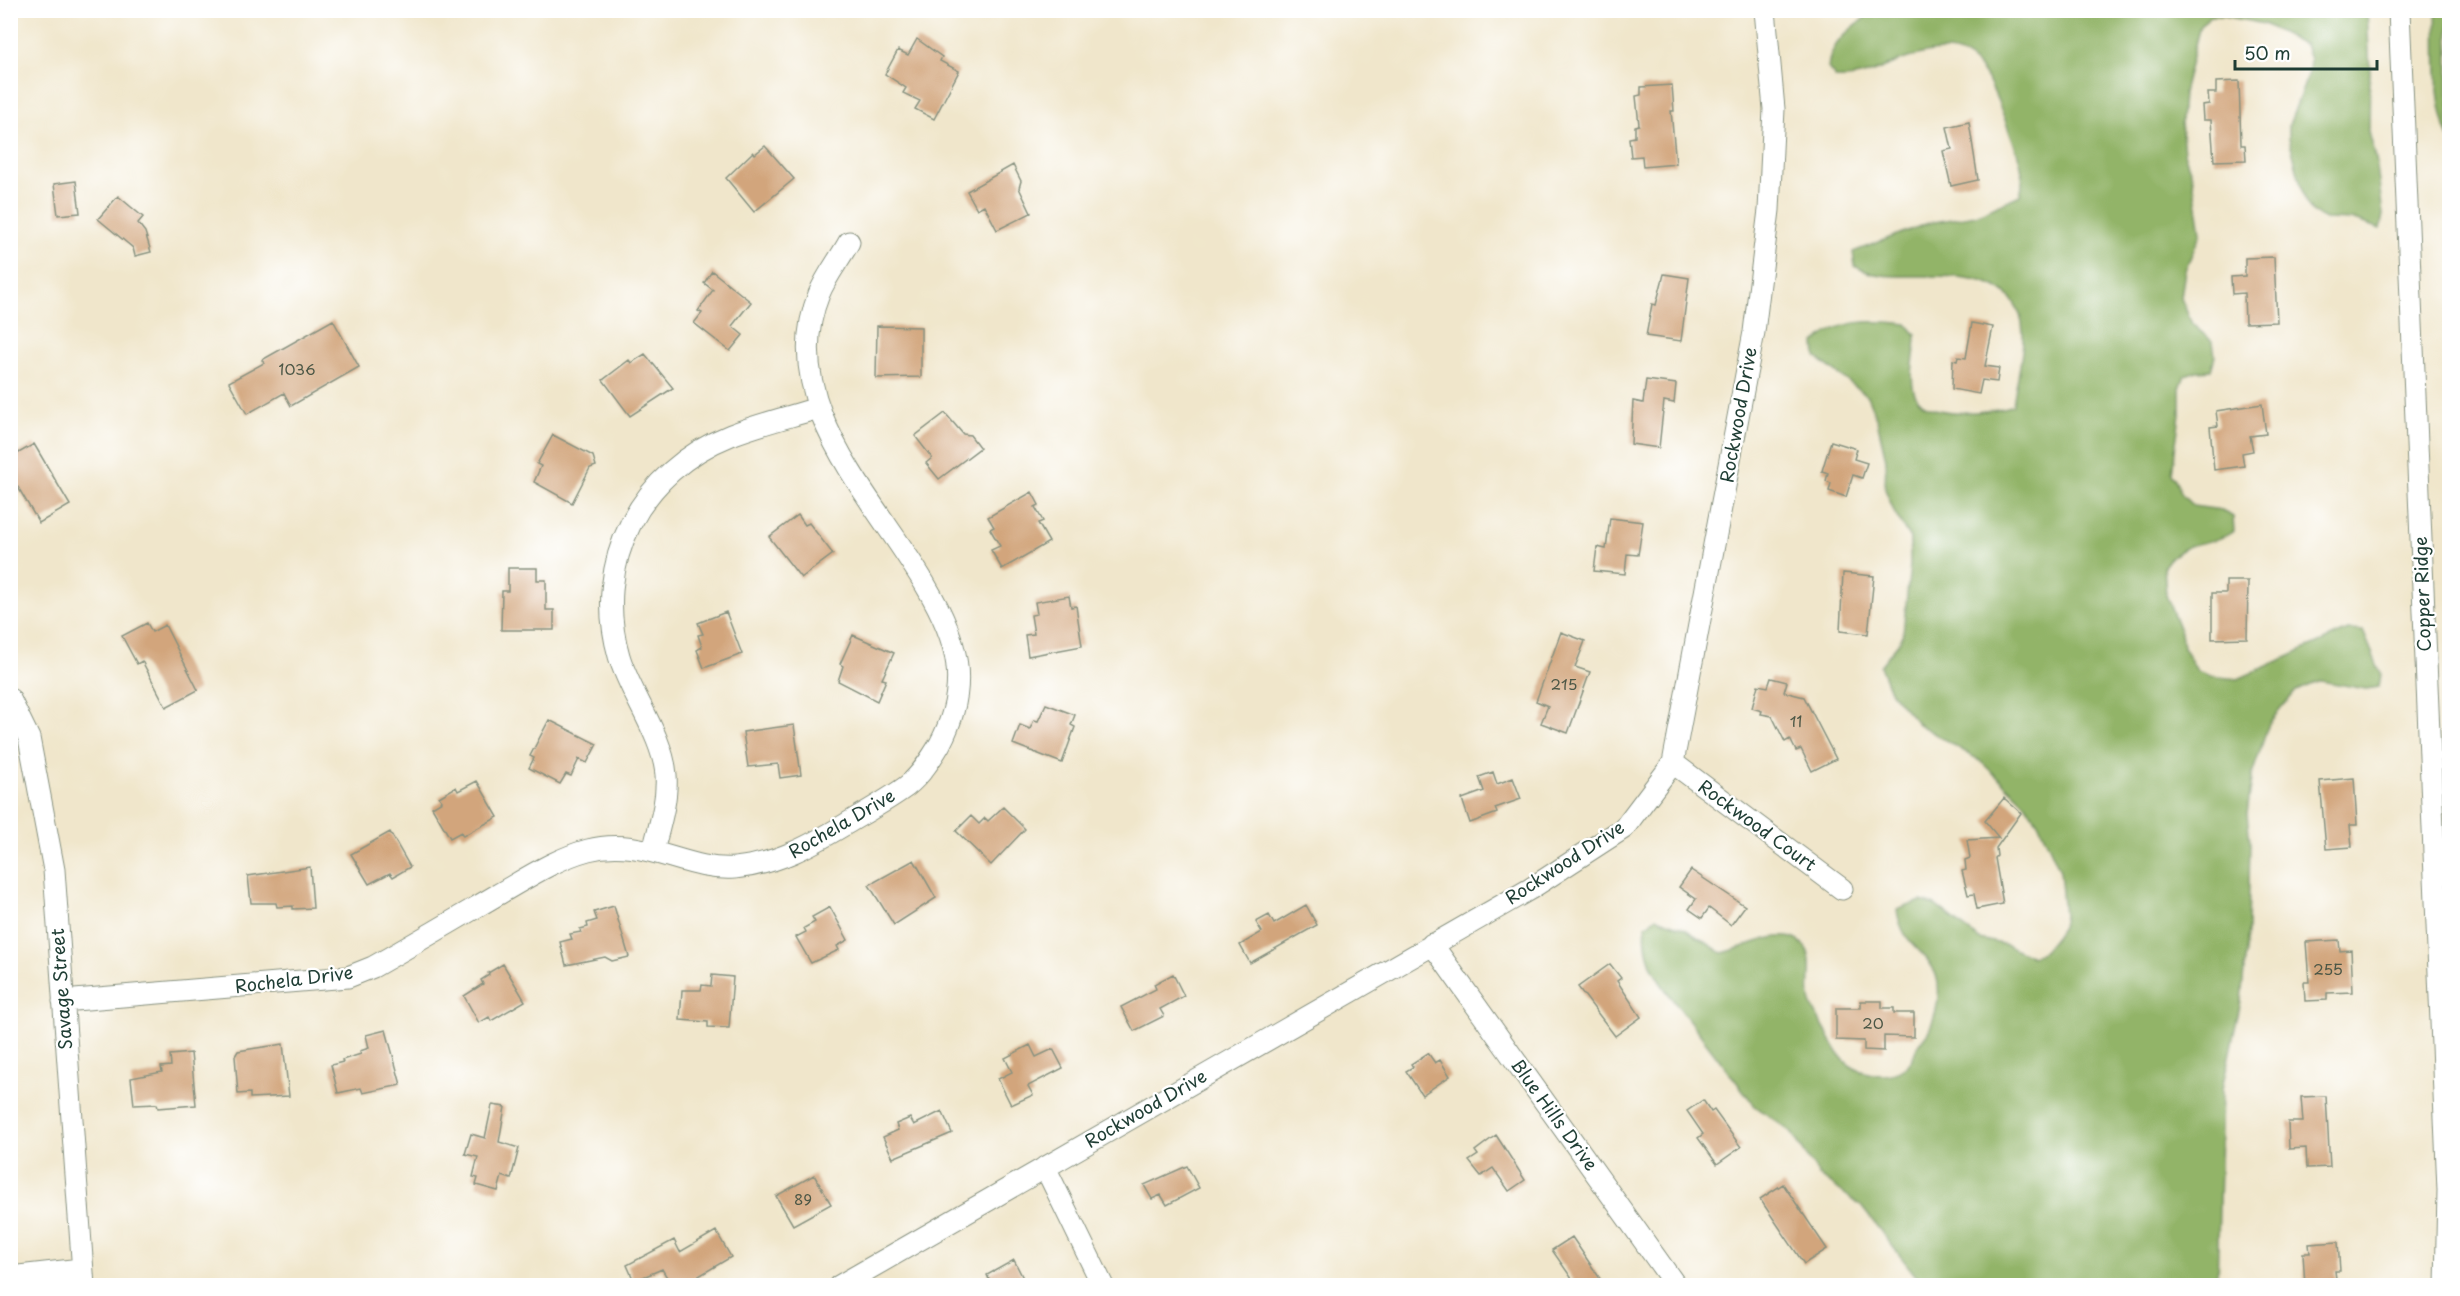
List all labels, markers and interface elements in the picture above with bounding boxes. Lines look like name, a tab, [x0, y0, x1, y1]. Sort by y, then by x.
scale bar	[2235, 33, 2378, 71]
text: 50 m	[2244, 39, 2291, 66]
street label: Rockwood Drive	[1712, 345, 1763, 485]
house number: 1036	[279, 357, 315, 380]
street label: Copper Ridge	[2406, 536, 2437, 652]
house number: 215	[1550, 672, 1578, 695]
house number: 11	[1790, 709, 1802, 732]
street label: Rockwood Court	[1693, 773, 1823, 877]
street label: Rochela Drive	[783, 781, 900, 864]
street label: Rockwood Drive	[1499, 813, 1629, 910]
street label: Savage Street	[43, 928, 78, 1051]
house number: 255	[2313, 957, 2343, 980]
street label: Rochela Drive	[233, 958, 354, 999]
house number: 20	[1862, 1011, 1884, 1034]
street label: Blue Hills Drive	[1505, 1052, 1605, 1176]
street label: Rockwood Drive	[1079, 1062, 1211, 1154]
house number: 89	[794, 1187, 812, 1210]

